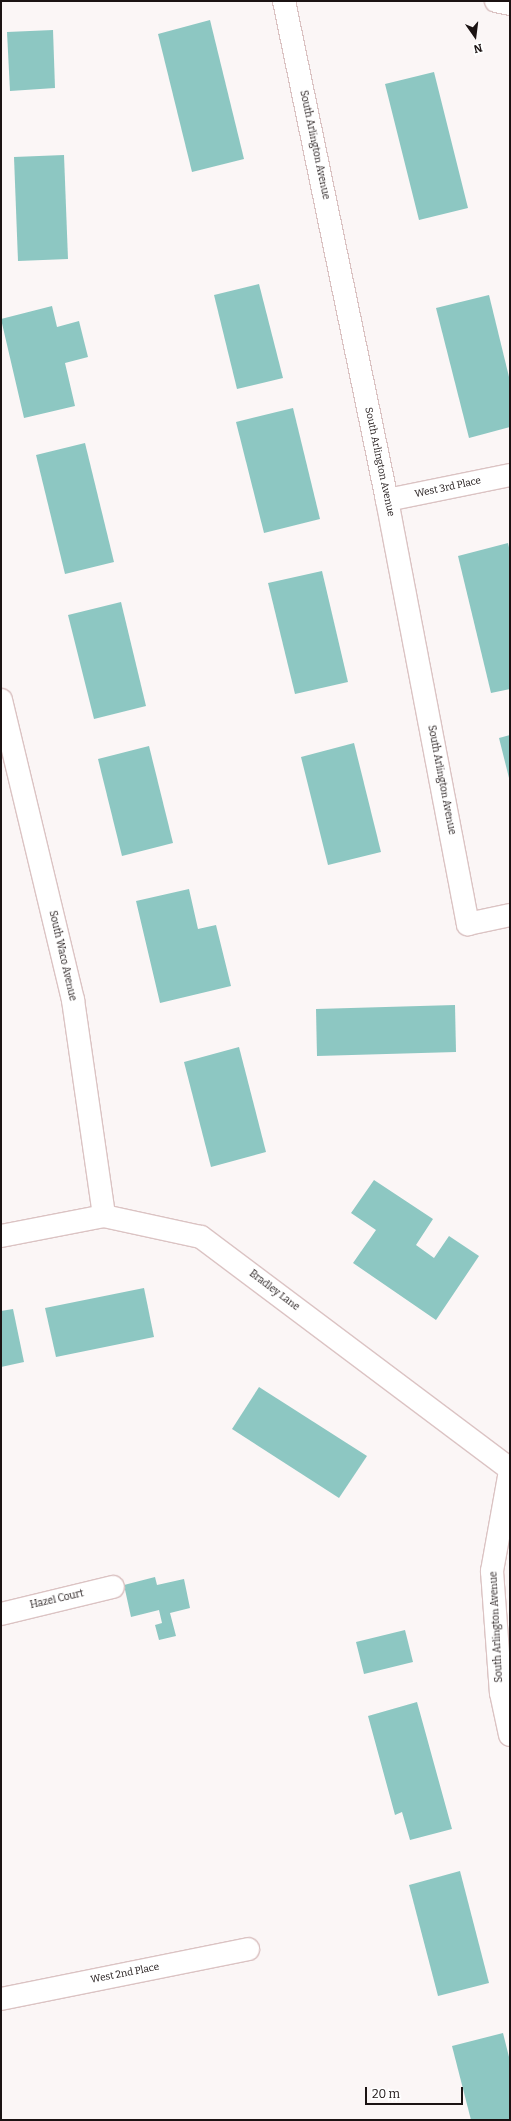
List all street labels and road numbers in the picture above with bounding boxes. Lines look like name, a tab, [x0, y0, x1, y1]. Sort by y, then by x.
street label: South Arlington Avenue	[297, 89, 331, 201]
street label: South Arlington Avenue	[362, 406, 396, 518]
street label: West 3rd Place	[414, 475, 482, 501]
street label: South Arlington Avenue	[425, 724, 457, 836]
street label: South Waco Avenue	[46, 910, 78, 1002]
street label: Bradley Lane	[246, 1268, 302, 1314]
street label: South Arlington Avenue	[488, 1571, 506, 1683]
street label: Hazel Court	[29, 1588, 85, 1612]
street label: West 2nd Place	[90, 1961, 160, 1987]

